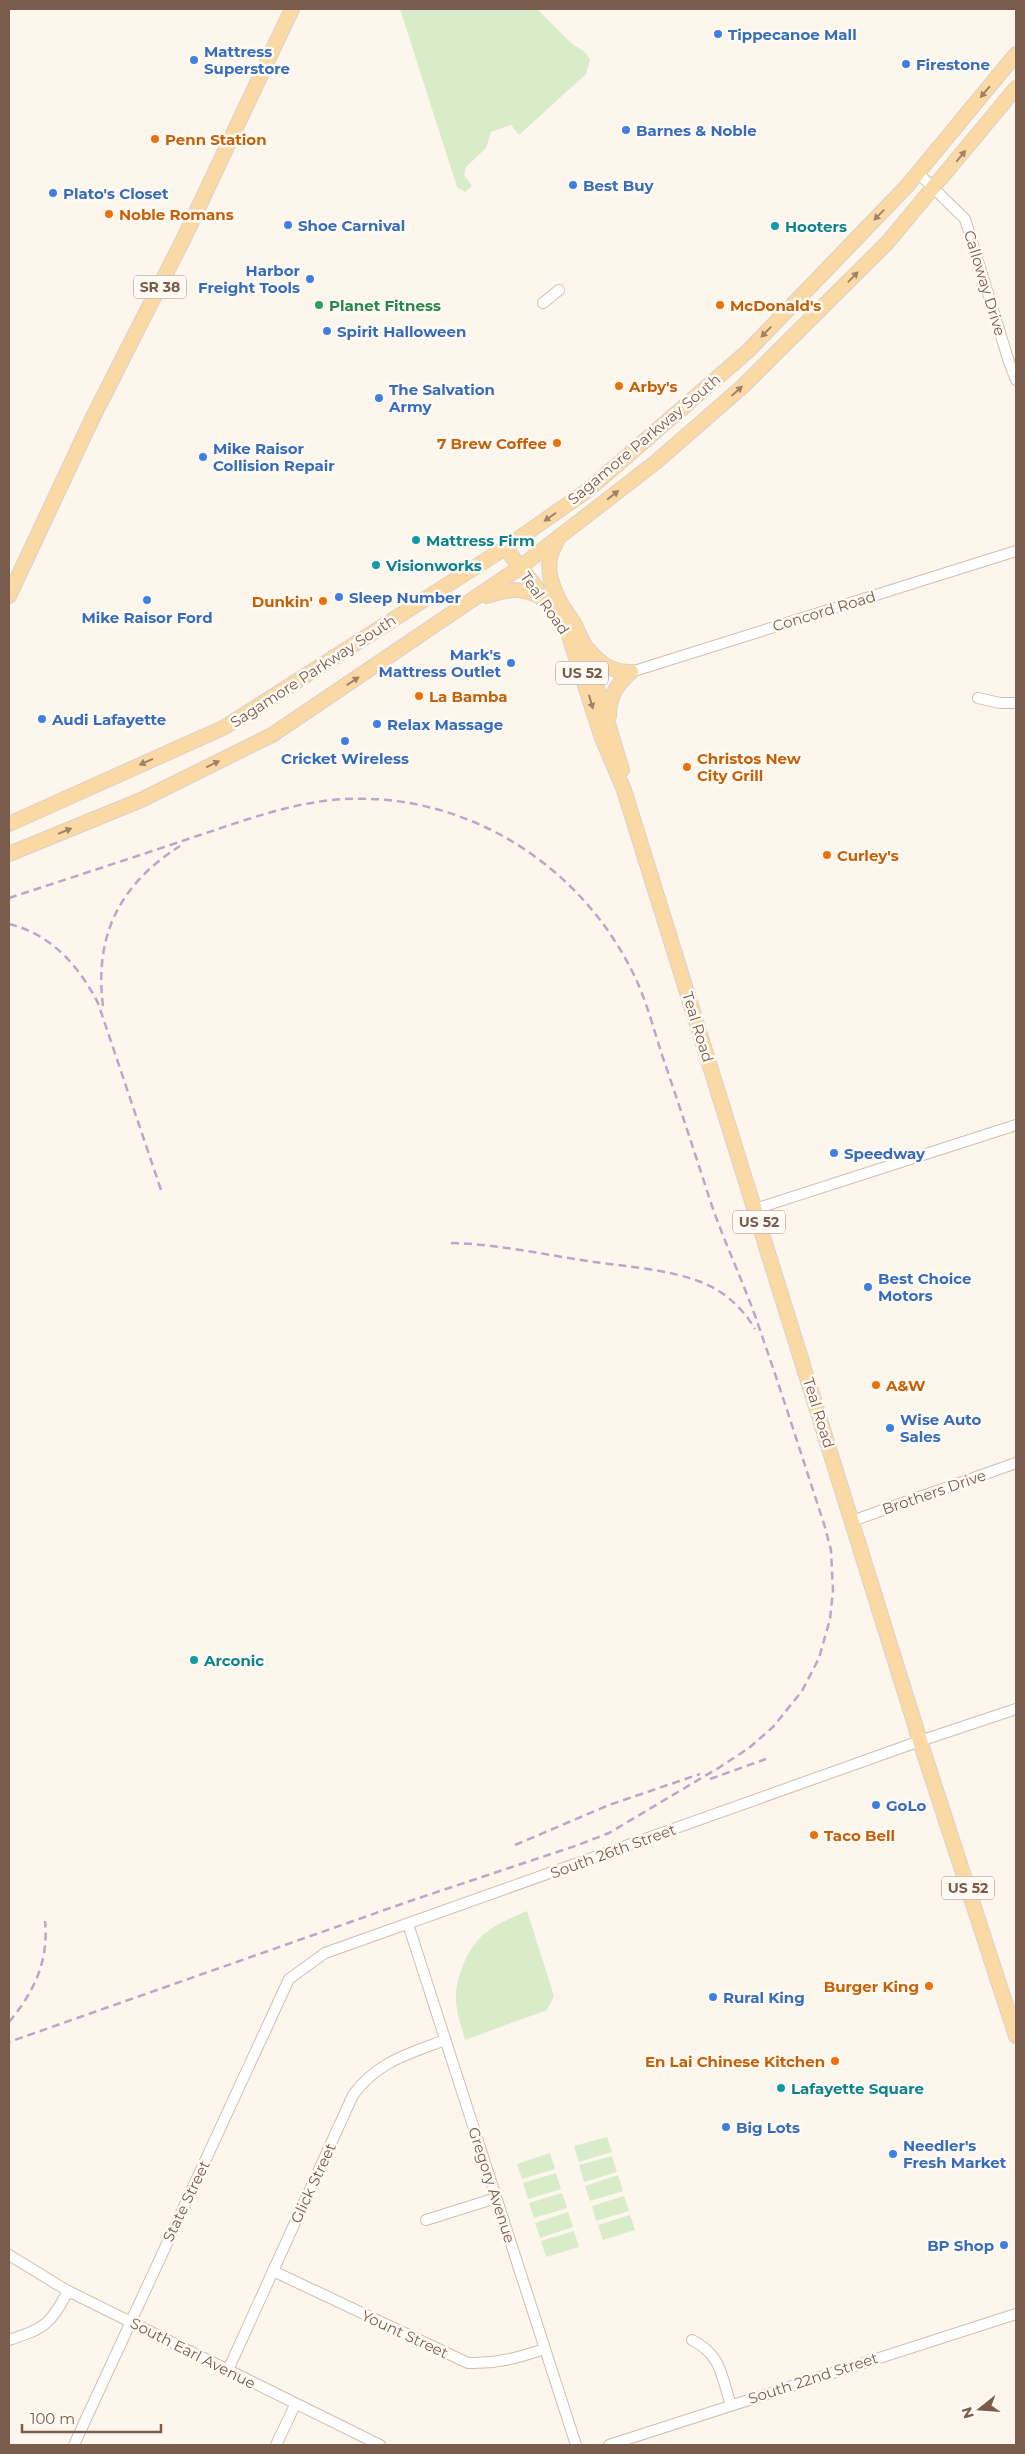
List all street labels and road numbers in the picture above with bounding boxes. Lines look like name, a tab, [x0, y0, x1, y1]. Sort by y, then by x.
street label: Calloway Drive	[960, 228, 1010, 338]
road number: SR 38	[134, 276, 186, 298]
street label: Sagamore Parkway South	[564, 369, 724, 509]
street label: Teal Road	[516, 568, 574, 638]
street label: Concord Road	[770, 586, 878, 636]
street label: Sagamore Parkway South	[227, 610, 399, 732]
road number: US 52	[556, 661, 608, 684]
street label: Teal Road	[678, 989, 718, 1065]
road number: US 52	[733, 1210, 785, 1234]
street label: Teal Road	[799, 1375, 839, 1451]
street label: Brothers Drive	[880, 1465, 988, 1519]
street label: South 26th Street	[548, 1819, 678, 1883]
road number: US 52	[942, 1876, 994, 1900]
street label: Gregory Avenue	[464, 2125, 520, 2245]
street label: Glick Street	[286, 2140, 340, 2226]
street label: State Street	[158, 2157, 214, 2245]
street label: Yount Street	[359, 2306, 451, 2362]
street label: South Earl Avenue	[127, 2313, 259, 2393]
street label: South 22nd Street	[746, 2348, 880, 2408]

